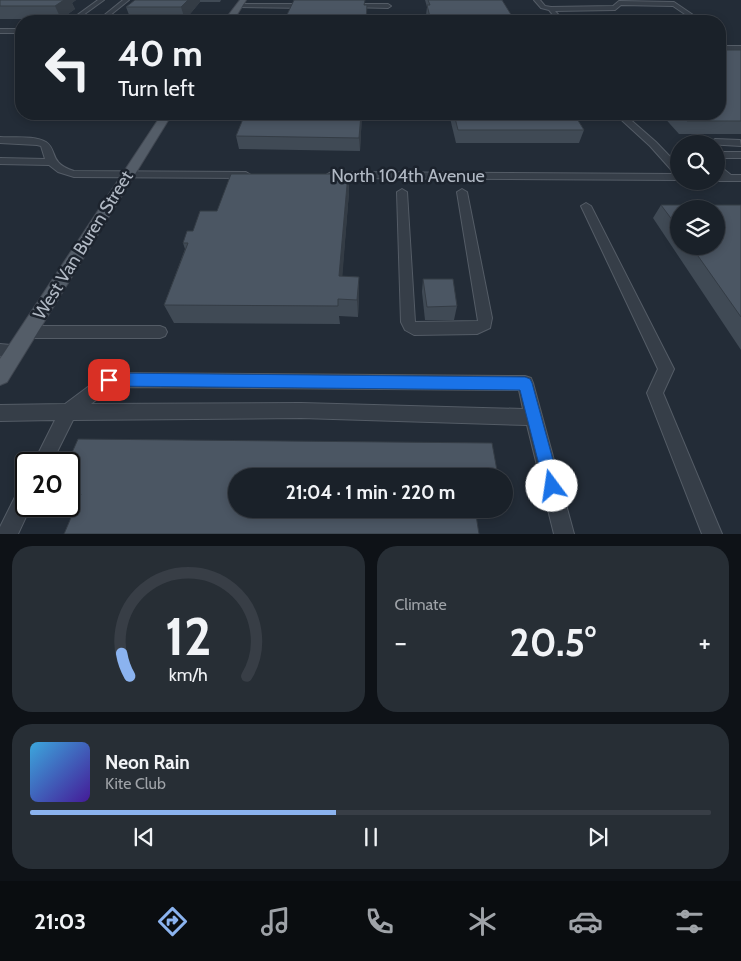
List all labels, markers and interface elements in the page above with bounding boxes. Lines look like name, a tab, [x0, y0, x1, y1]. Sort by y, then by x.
text: 40 m	[118, 32, 203, 75]
icon: left	[35, 35, 100, 100]
text: Turn left	[118, 75, 195, 102]
map controls	[670, 135, 725, 255]
button: search	[670, 135, 725, 190]
street label: North 104th Avenue	[331, 165, 485, 187]
street label: West Van Buren Street	[28, 167, 138, 323]
button: layers	[670, 200, 725, 255]
pin	[88, 359, 130, 401]
icon: arrive	[95, 366, 123, 394]
speed limit sign: 20	[15, 452, 80, 517]
position arrow	[525, 459, 577, 511]
text: 21:04 · 1 min · 220 m	[286, 481, 455, 504]
text: Climate	[395, 595, 447, 614]
text: 12	[165, 605, 212, 668]
text: 20.5°	[510, 619, 596, 666]
text: −	[395, 625, 407, 659]
text: +	[699, 625, 711, 659]
text: km/h	[169, 664, 208, 685]
text: Neon Rain	[105, 751, 190, 774]
text: Kite Club	[105, 774, 166, 793]
icon: previous	[130, 823, 158, 851]
icon: pause	[357, 823, 385, 851]
icon: next	[584, 823, 612, 851]
icon: directions	[155, 904, 190, 939]
icon: music	[258, 904, 293, 939]
icon: phone	[362, 904, 397, 939]
icon: climate	[465, 904, 500, 939]
icon: car	[568, 904, 603, 939]
icon: filters	[672, 904, 707, 939]
text: 21:03	[34, 908, 86, 935]

